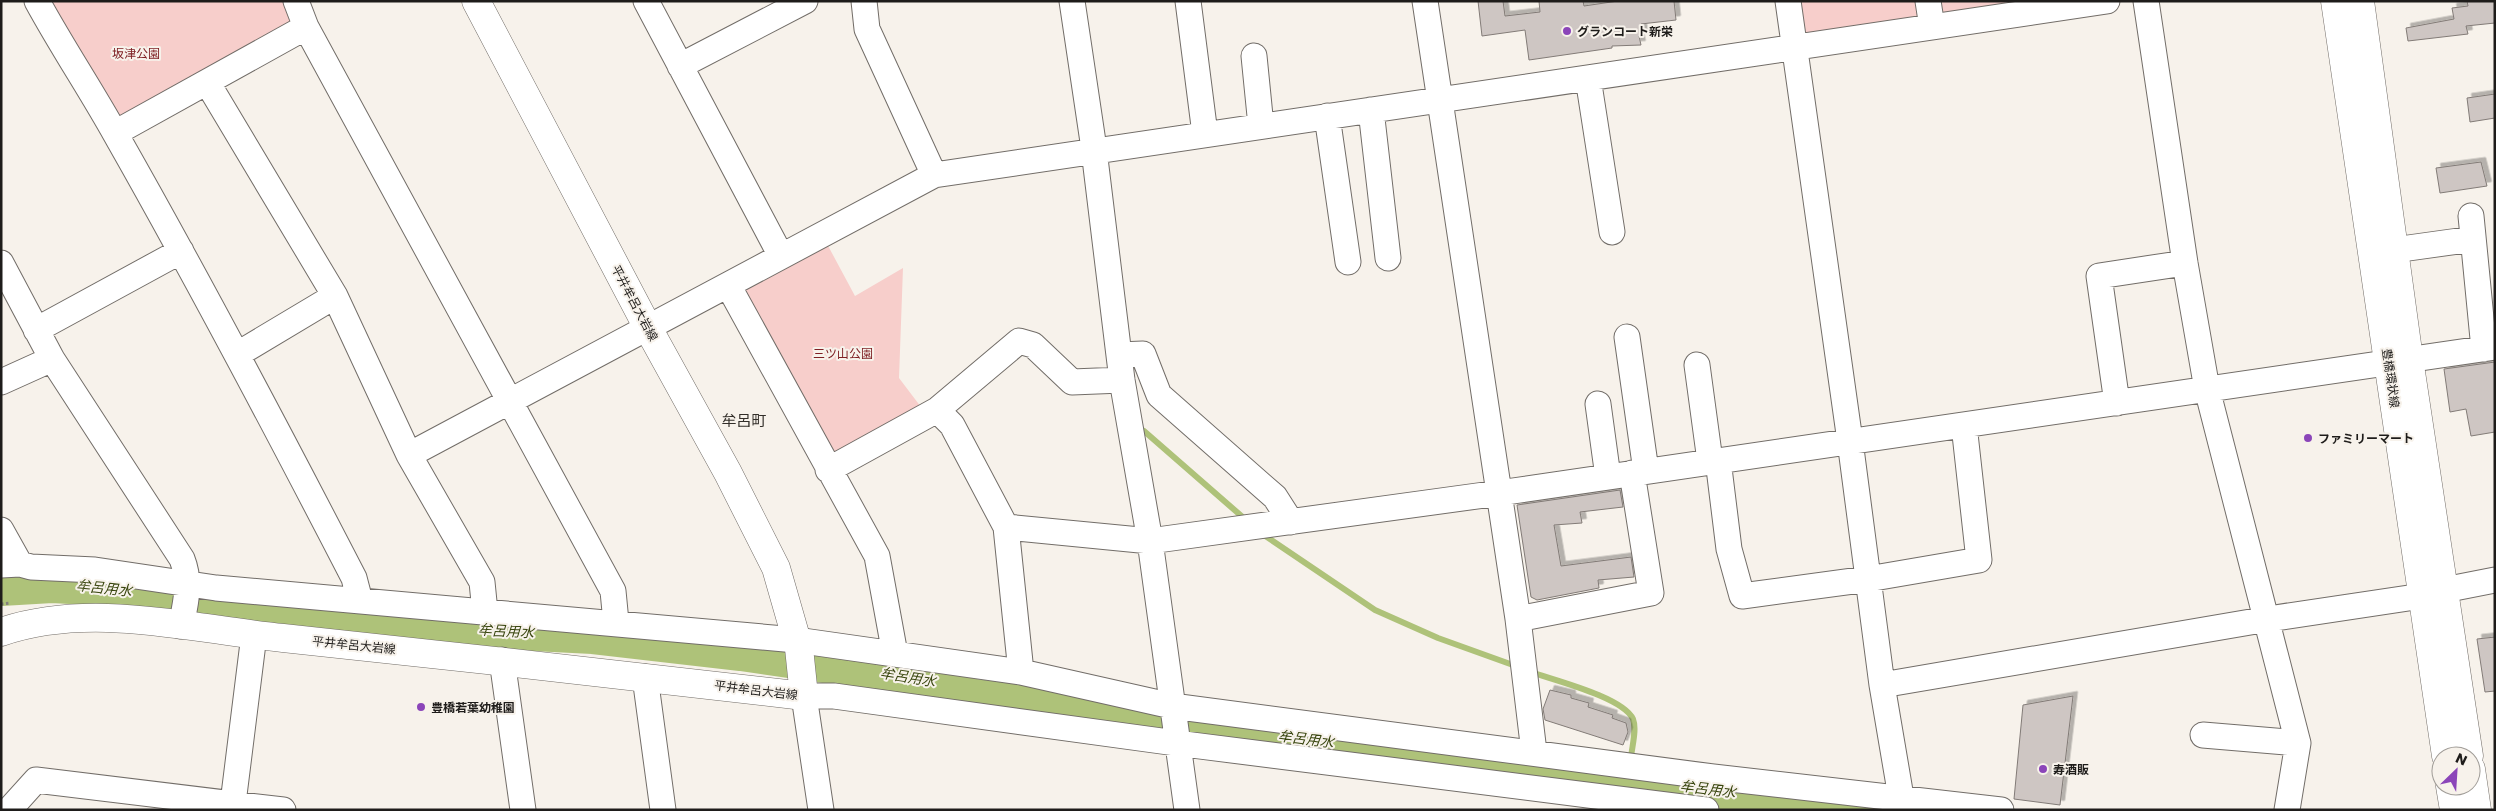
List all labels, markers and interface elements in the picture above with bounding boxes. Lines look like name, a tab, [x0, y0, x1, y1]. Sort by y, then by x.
place label: グランコート新栄	[1577, 23, 1673, 40]
marker: グランコート新栄	[1561, 25, 1573, 37]
park label: 坂津公園	[112, 45, 160, 62]
street label: 平井牟呂大岩線	[608, 262, 662, 344]
park label: 三ツ山公園	[813, 345, 873, 362]
street label: 豊橋環状線	[2378, 347, 2404, 409]
district label: 牟呂町	[721, 410, 767, 431]
place label: ファミリーマート	[2318, 430, 2414, 447]
marker: ファミリーマート	[2302, 432, 2314, 444]
water label: 牟呂用水	[75, 575, 135, 601]
water label: 牟呂用水	[478, 620, 536, 643]
street label: 平井牟呂大岩線	[311, 632, 397, 658]
water label: 牟呂用水	[879, 663, 939, 692]
street label: 平井牟呂大岩線	[713, 676, 799, 704]
place label: 豊橋若葉幼稚園	[431, 699, 515, 716]
marker: 豊橋若葉幼稚園	[415, 701, 427, 713]
water label: 牟呂用水	[1277, 726, 1337, 753]
north arrow	[2431, 746, 2481, 796]
text: N	[2452, 748, 2470, 771]
place label: 寿酒販	[2053, 761, 2089, 778]
marker: 寿酒販	[2037, 763, 2049, 775]
water label: 牟呂用水	[1679, 776, 1739, 803]

